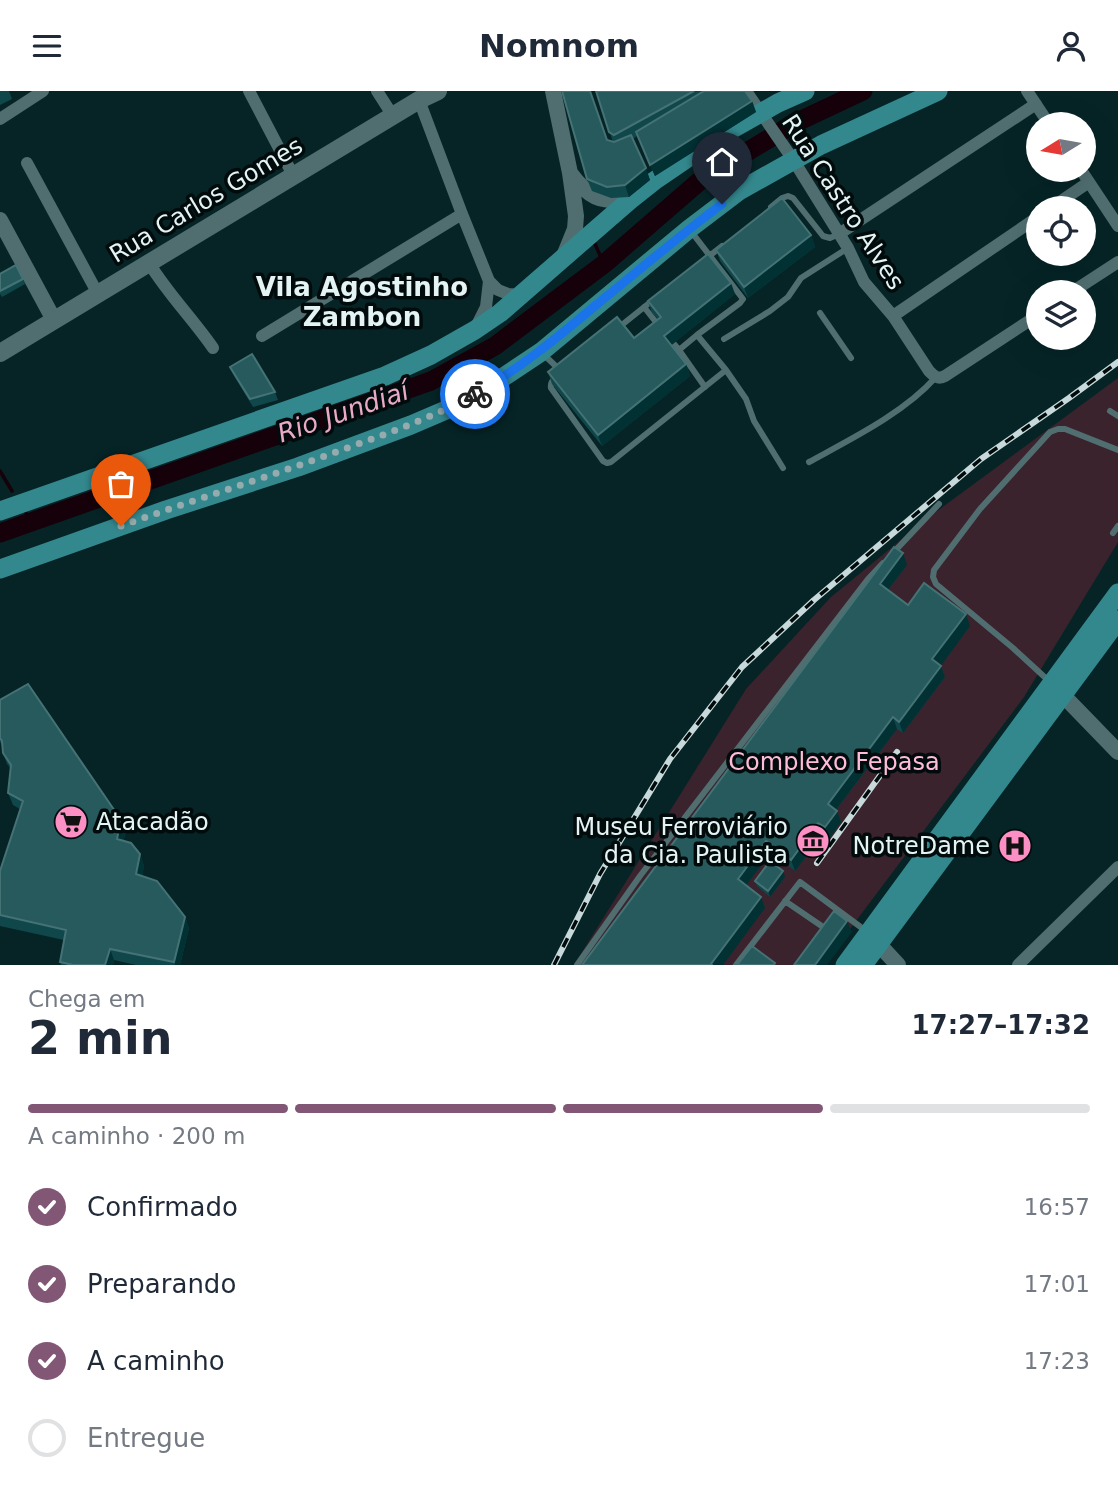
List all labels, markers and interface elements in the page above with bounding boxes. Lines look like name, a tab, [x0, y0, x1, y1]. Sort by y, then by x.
icon: menu	[28, 27, 66, 65]
text: Nomnom	[479, 27, 639, 65]
icon: person	[1052, 27, 1090, 65]
street label: Rua Castro Alves	[776, 109, 910, 295]
north arrow	[1026, 112, 1096, 182]
map controls	[1026, 112, 1096, 350]
street label: Rua Carlos Gomes	[105, 131, 307, 269]
pin	[692, 132, 752, 204]
icon: home	[703, 143, 741, 181]
button: locate	[1026, 196, 1096, 266]
district label: Vila Agostinho Zambon	[256, 272, 468, 332]
button: layers	[1026, 280, 1096, 350]
courier	[440, 359, 510, 429]
water label: Rio Jundiaí	[273, 374, 416, 448]
icon: bike	[456, 375, 494, 413]
pin	[91, 454, 151, 526]
icon: bag	[102, 465, 140, 503]
park label: Complexo Fepasa	[728, 748, 940, 776]
supermarket icon: Atacadão	[52, 803, 90, 841]
place label: Atacadão	[96, 808, 209, 836]
place label: Museu Ferroviário da Cia. Paulista	[574, 813, 788, 869]
museum icon: Museu Ferroviário da Cia. Paulista	[794, 822, 832, 860]
hospital icon: NotreDame	[996, 827, 1034, 865]
place label: NotreDame	[853, 832, 990, 860]
text: Chega em	[28, 986, 145, 1012]
text: 17:27–17:32	[911, 1010, 1090, 1040]
text: 2 min	[28, 1011, 172, 1065]
text: A caminho · 200 m	[28, 1123, 245, 1149]
icon: check	[28, 1188, 66, 1226]
text: Confirmado	[87, 1192, 238, 1222]
text: 16:57	[1024, 1194, 1090, 1220]
icon: check	[28, 1265, 66, 1303]
text: Preparando	[87, 1269, 236, 1299]
text: 17:01	[1024, 1271, 1090, 1297]
icon: check	[28, 1342, 66, 1380]
text: A caminho	[87, 1346, 225, 1376]
text: 17:23	[1024, 1348, 1090, 1374]
text: Entregue	[87, 1423, 205, 1453]

